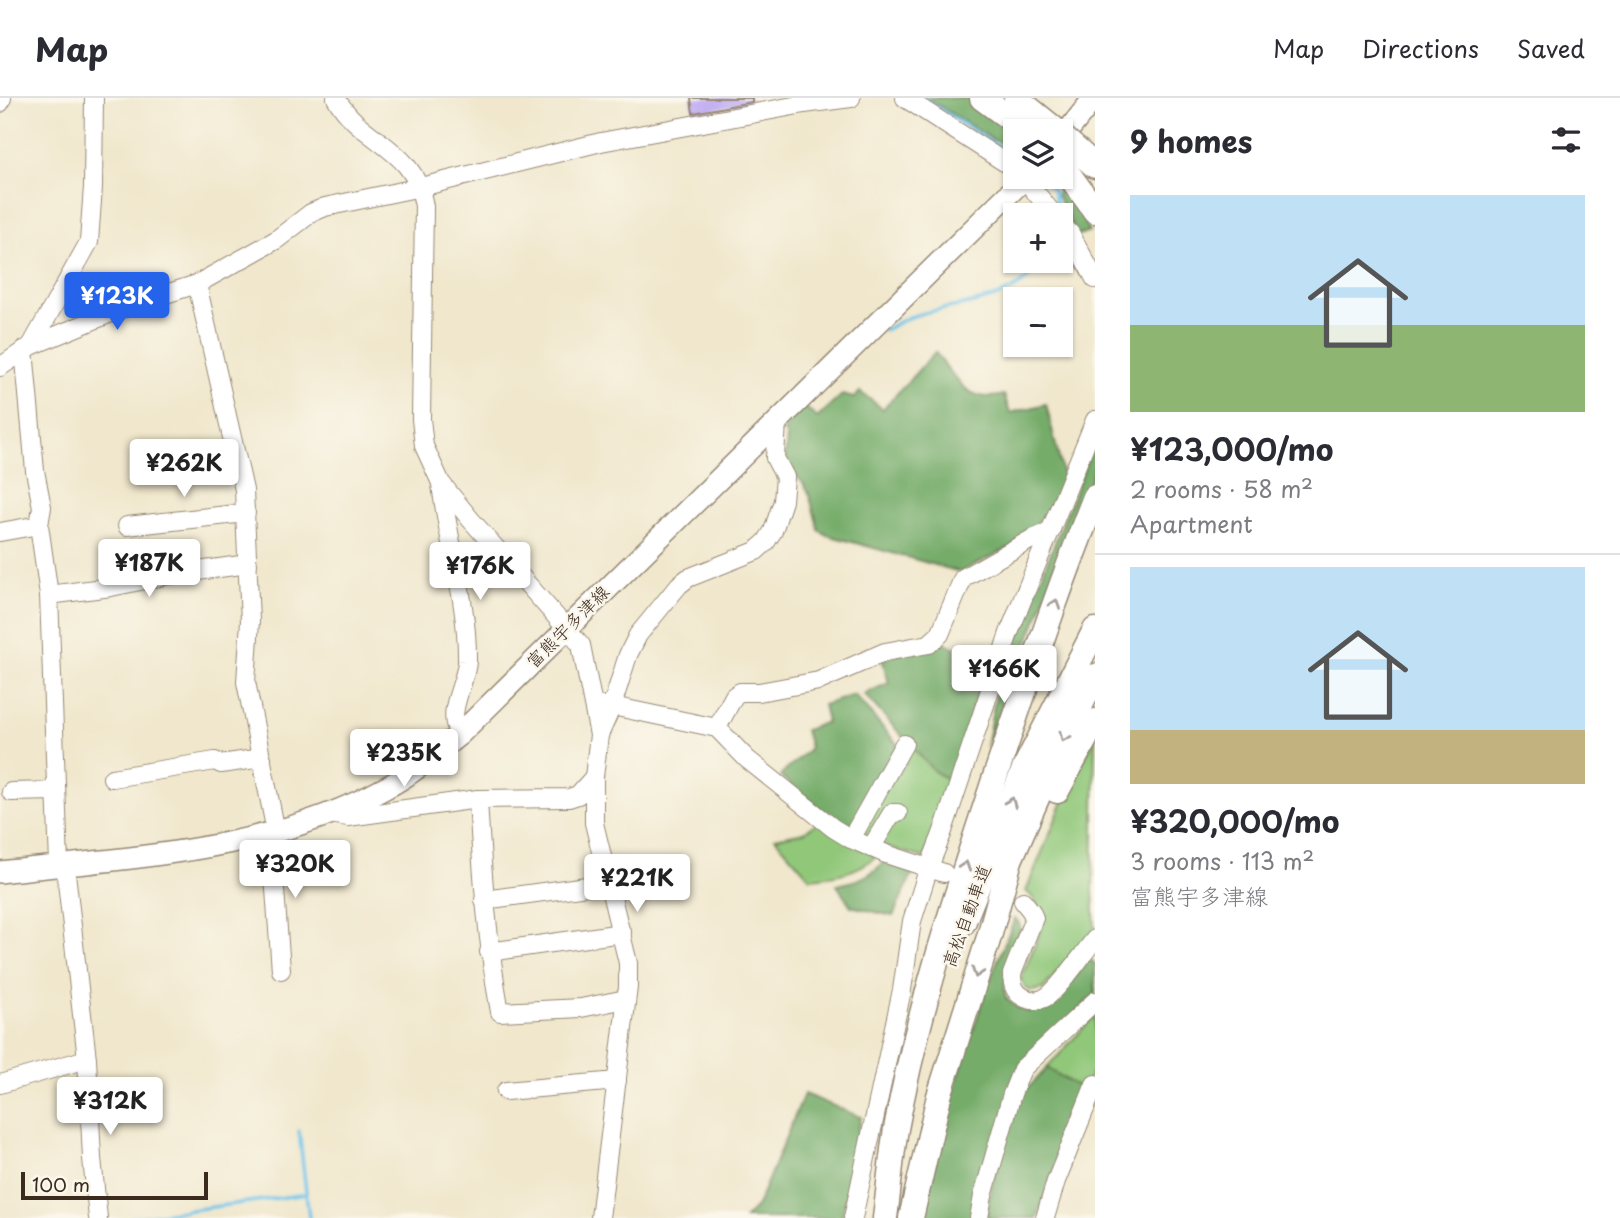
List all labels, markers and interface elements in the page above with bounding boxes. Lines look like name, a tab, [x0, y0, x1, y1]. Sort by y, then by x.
text: Map	[35, 23, 108, 73]
text: Map	[1273, 30, 1324, 66]
text: Directions	[1362, 30, 1479, 66]
text: Saved	[1517, 30, 1585, 66]
text: 9 homes	[1130, 118, 1252, 163]
map controls	[1003, 119, 1073, 357]
button: layers	[1003, 119, 1073, 189]
icon: filters	[1547, 121, 1585, 159]
button: +	[1003, 203, 1073, 273]
icon: home	[1295, 240, 1421, 366]
pin: ¥123K	[68, 272, 166, 332]
text: ¥123K	[80, 277, 154, 312]
button: −	[1003, 287, 1073, 357]
text: ¥123,000/mo	[1130, 426, 1333, 471]
pin: ¥262K	[135, 440, 233, 499]
text: ¥262K	[146, 444, 222, 479]
text: 2 rooms · 58 m²	[1130, 471, 1313, 506]
text: Apartment	[1130, 506, 1253, 541]
pin: ¥187K	[100, 540, 198, 599]
pin: ¥176K	[431, 542, 529, 602]
text: ¥187K	[114, 544, 184, 579]
text: ¥176K	[445, 547, 515, 582]
street label: 富熊宇多津線	[519, 578, 615, 674]
one-way arrow	[1047, 598, 1061, 611]
icon: home	[1295, 612, 1421, 738]
pin: ¥166K	[955, 646, 1053, 705]
text: ¥166K	[968, 650, 1040, 685]
pin: ¥235K	[355, 730, 453, 789]
one-way arrow	[1059, 730, 1073, 742]
text: ¥235K	[366, 734, 442, 769]
one-way arrow	[1003, 796, 1017, 808]
text: ¥320,000/mo	[1130, 798, 1339, 843]
pin: ¥320K	[246, 840, 344, 900]
text: 3 rooms · 113 m²	[1130, 843, 1314, 878]
text: ¥320K	[255, 845, 335, 880]
pin: ¥221K	[588, 854, 686, 914]
text: ¥221K	[600, 859, 674, 894]
street label: 高松自動車道	[934, 860, 997, 971]
one-way arrow	[957, 860, 972, 872]
text: 富熊宇多津線	[1130, 878, 1268, 913]
one-way arrow	[971, 966, 986, 978]
pin: ¥312K	[61, 1077, 159, 1137]
text: ¥312K	[73, 1082, 147, 1117]
scale bar	[21, 1169, 208, 1201]
text: 100 m	[32, 1170, 90, 1198]

